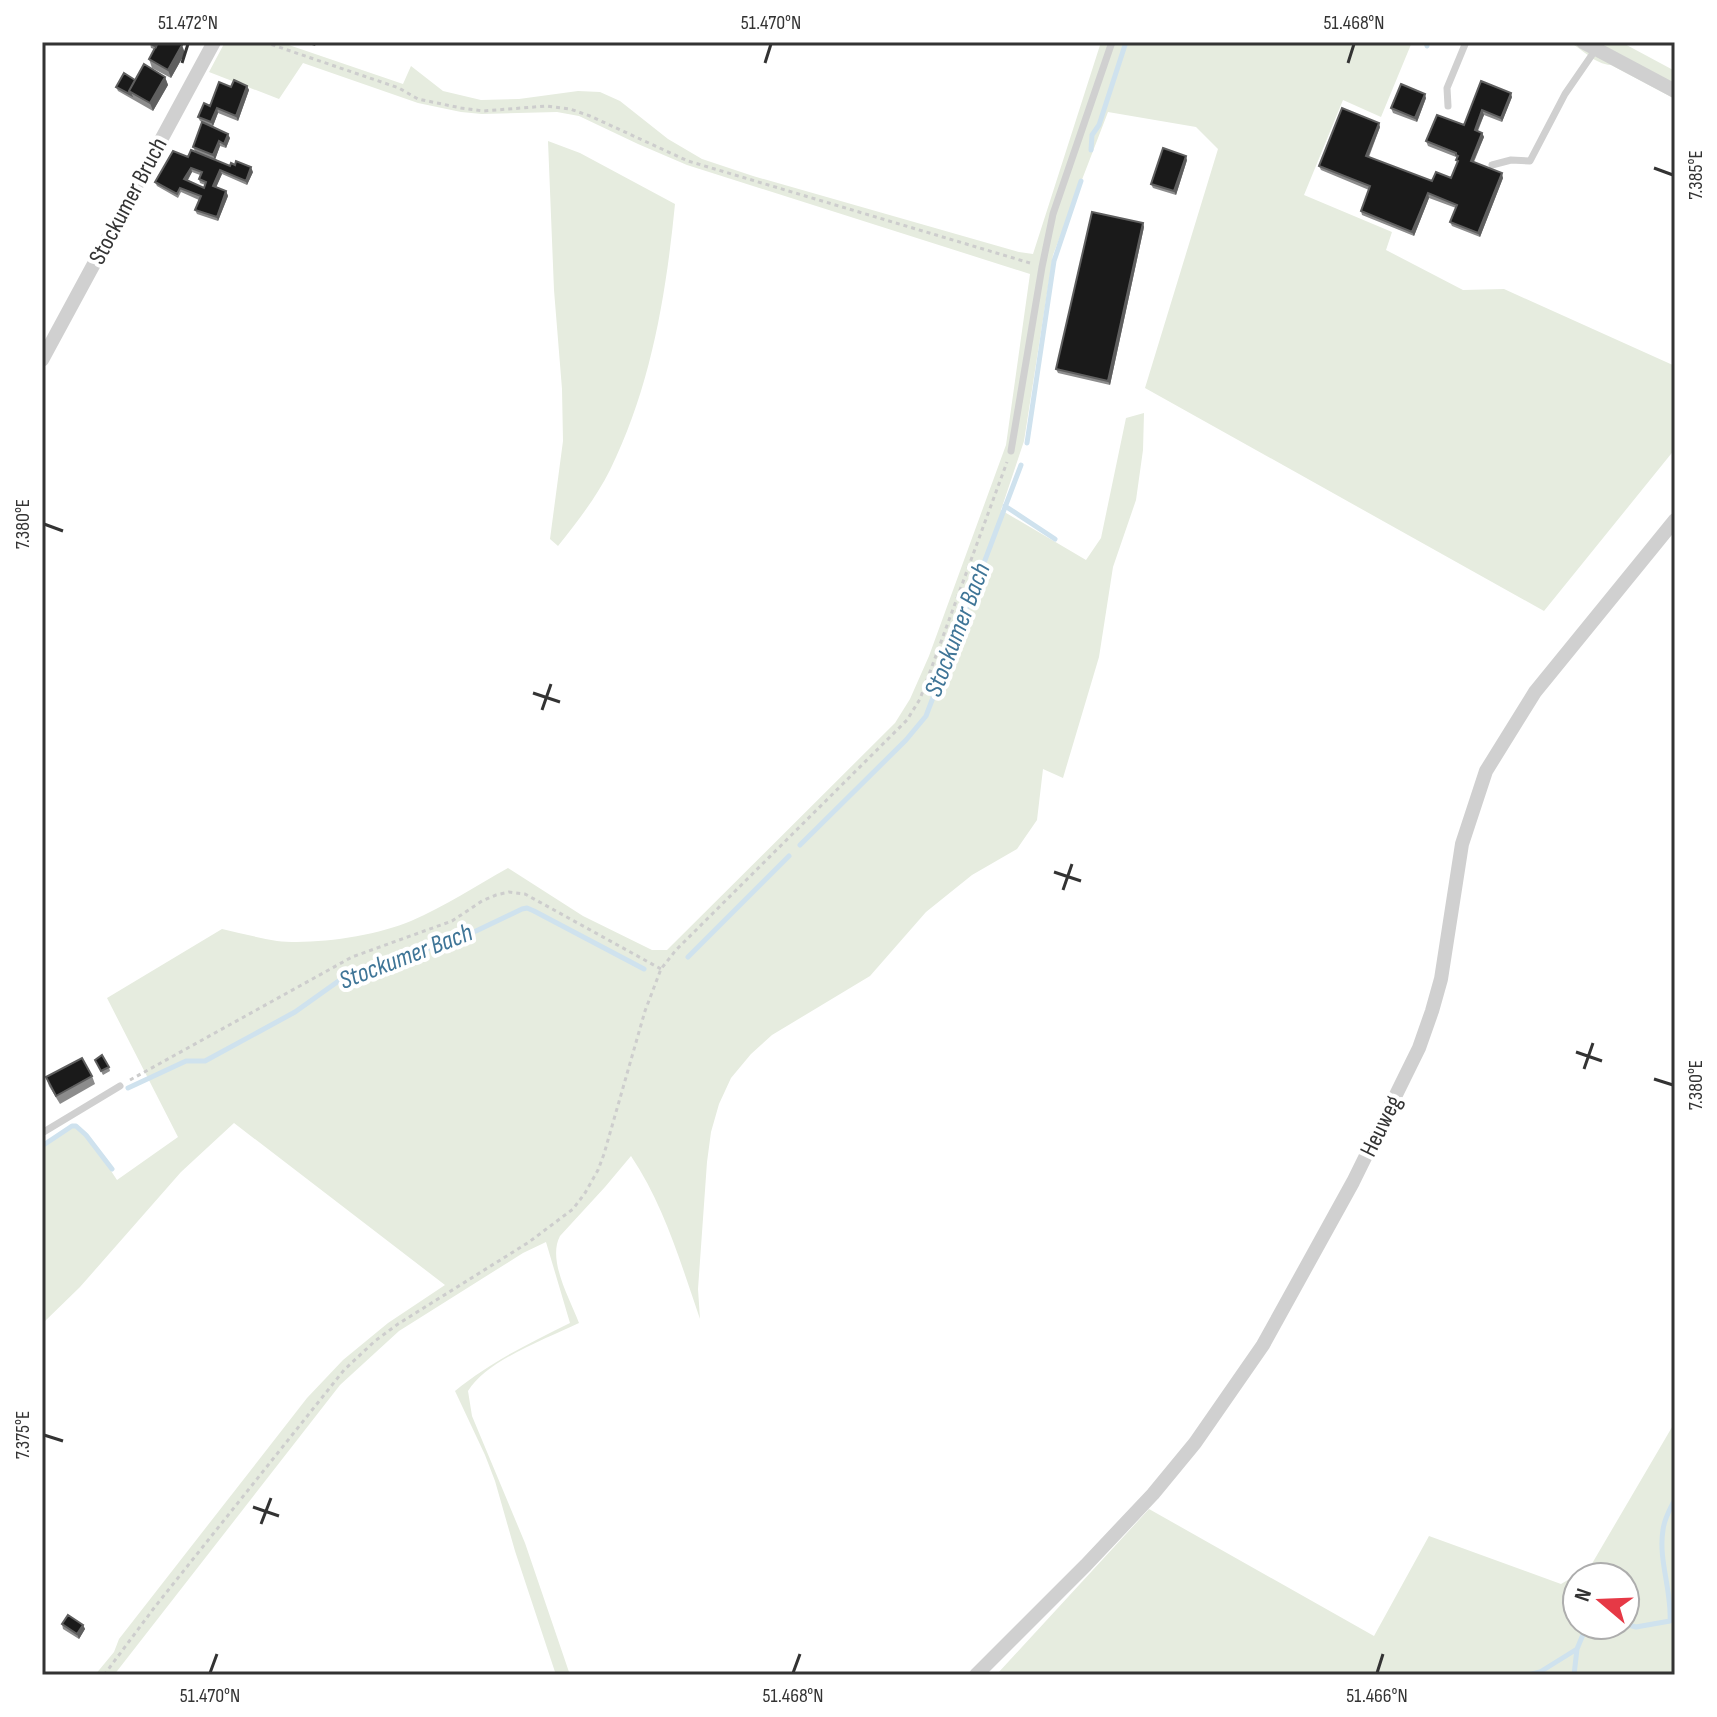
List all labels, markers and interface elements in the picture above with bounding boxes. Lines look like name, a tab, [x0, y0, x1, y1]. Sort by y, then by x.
text: 51.472°N	[158, 11, 218, 35]
text: 51.470°N	[741, 11, 801, 35]
text: 51.468°N	[1323, 11, 1385, 35]
street label: Stockumer Bruch	[82, 133, 174, 269]
text: 7.385°E	[1684, 150, 1708, 200]
text: 7.380°E	[11, 499, 35, 549]
water label: Stockumer Bach	[918, 559, 998, 701]
water label: Stockumer Bach	[335, 917, 477, 997]
text: 7.380°E	[1684, 1060, 1708, 1110]
street label: Heuweg	[1354, 1091, 1408, 1161]
text: 7.375°E	[11, 1411, 35, 1459]
north arrow	[1561, 1561, 1641, 1641]
text: N	[1569, 1585, 1598, 1605]
text: 51.470°N	[180, 1684, 240, 1708]
text: 51.468°N	[762, 1684, 824, 1708]
text: 51.466°N	[1346, 1684, 1408, 1708]

